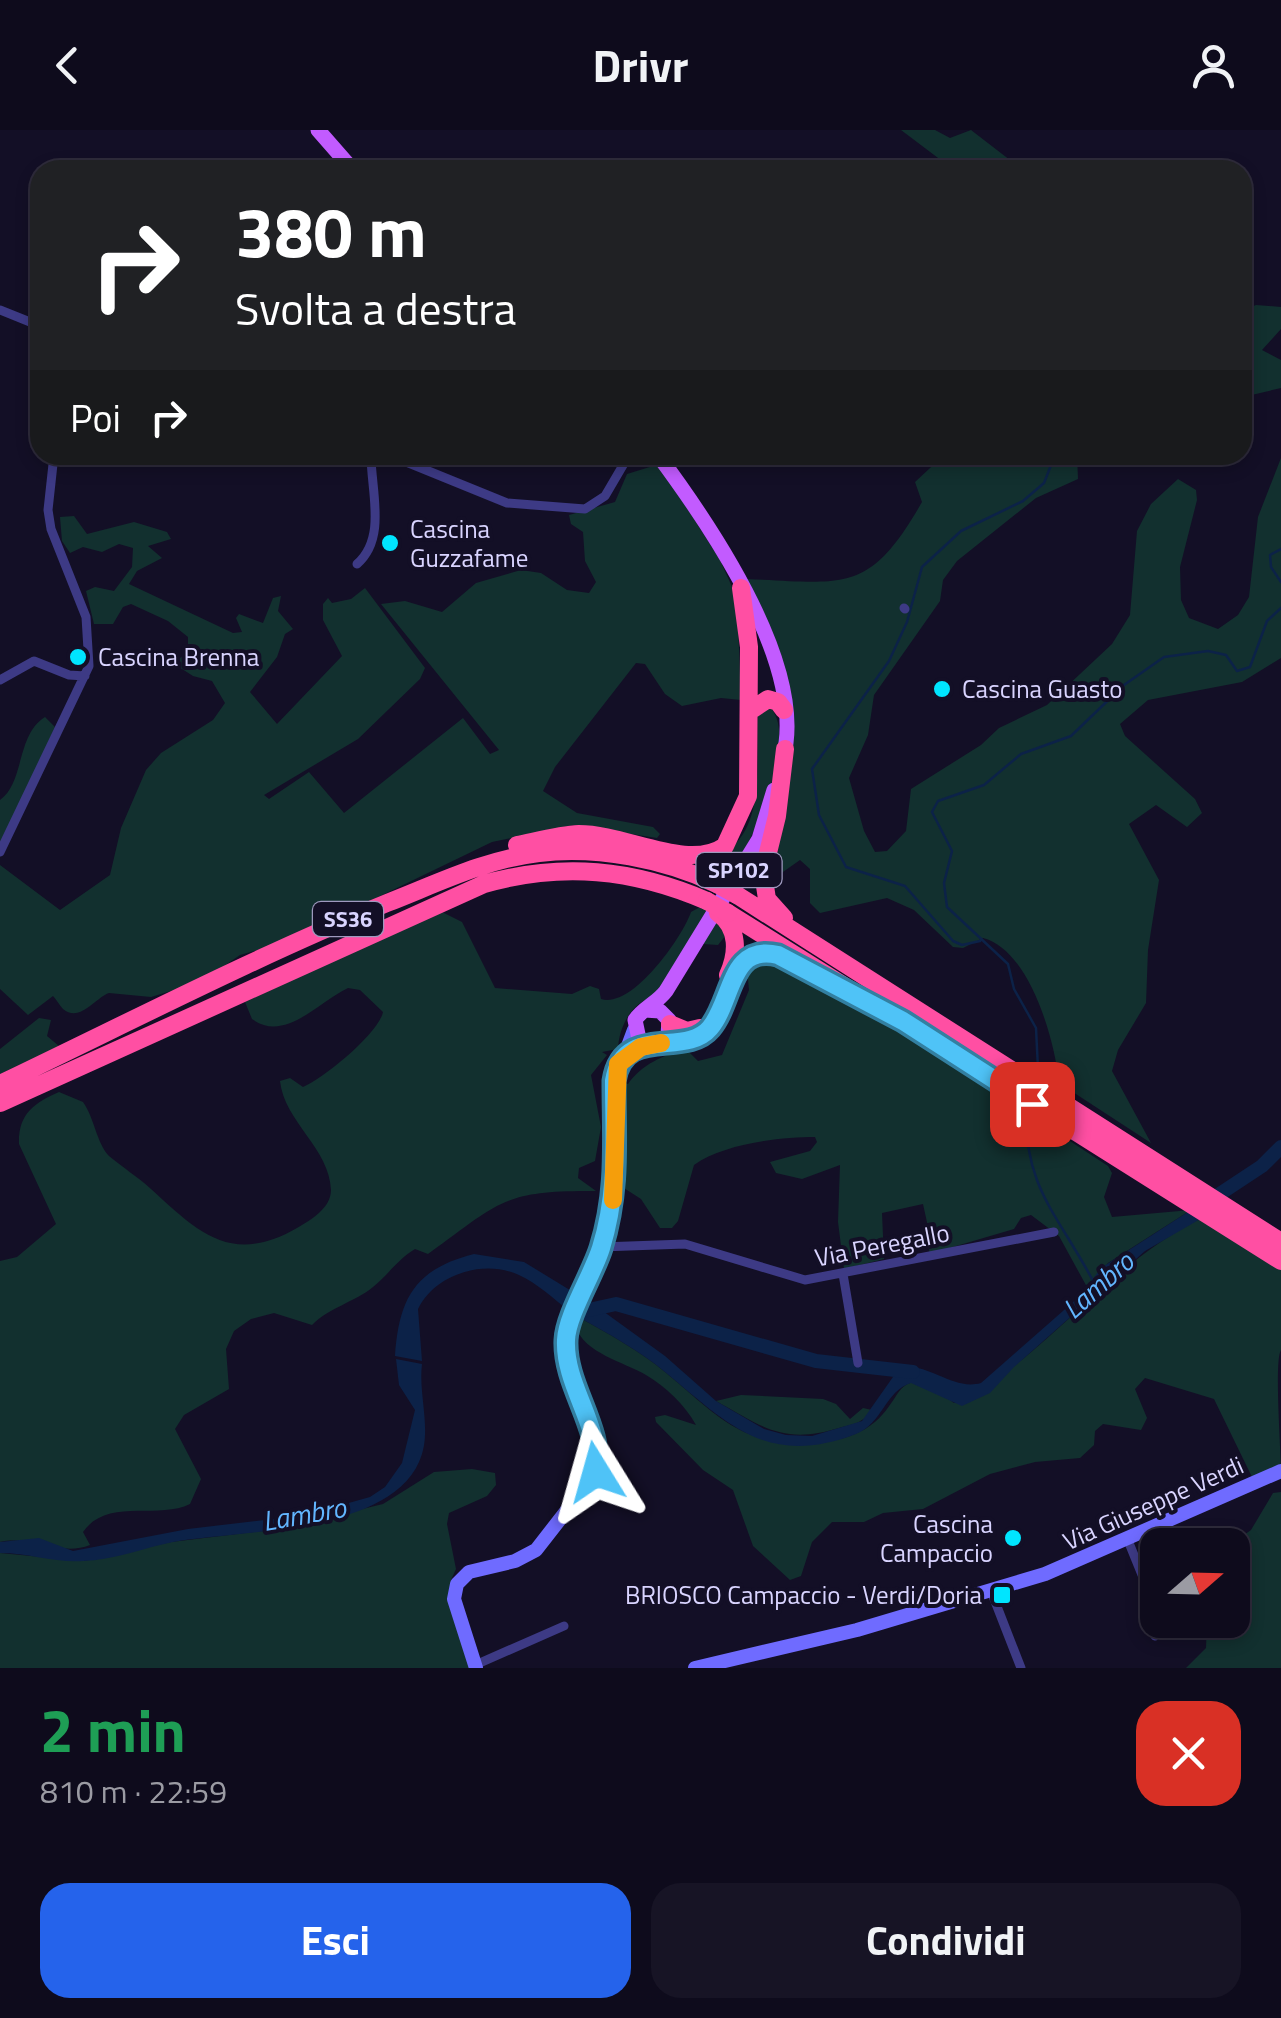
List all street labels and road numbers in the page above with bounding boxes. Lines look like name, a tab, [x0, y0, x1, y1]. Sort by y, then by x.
road number: SP102	[696, 853, 782, 887]
road number: SS36	[313, 902, 383, 936]
street label: Via Peregallo	[811, 1213, 953, 1277]
street label: Via Giuseppe Verdi	[1057, 1446, 1249, 1560]

